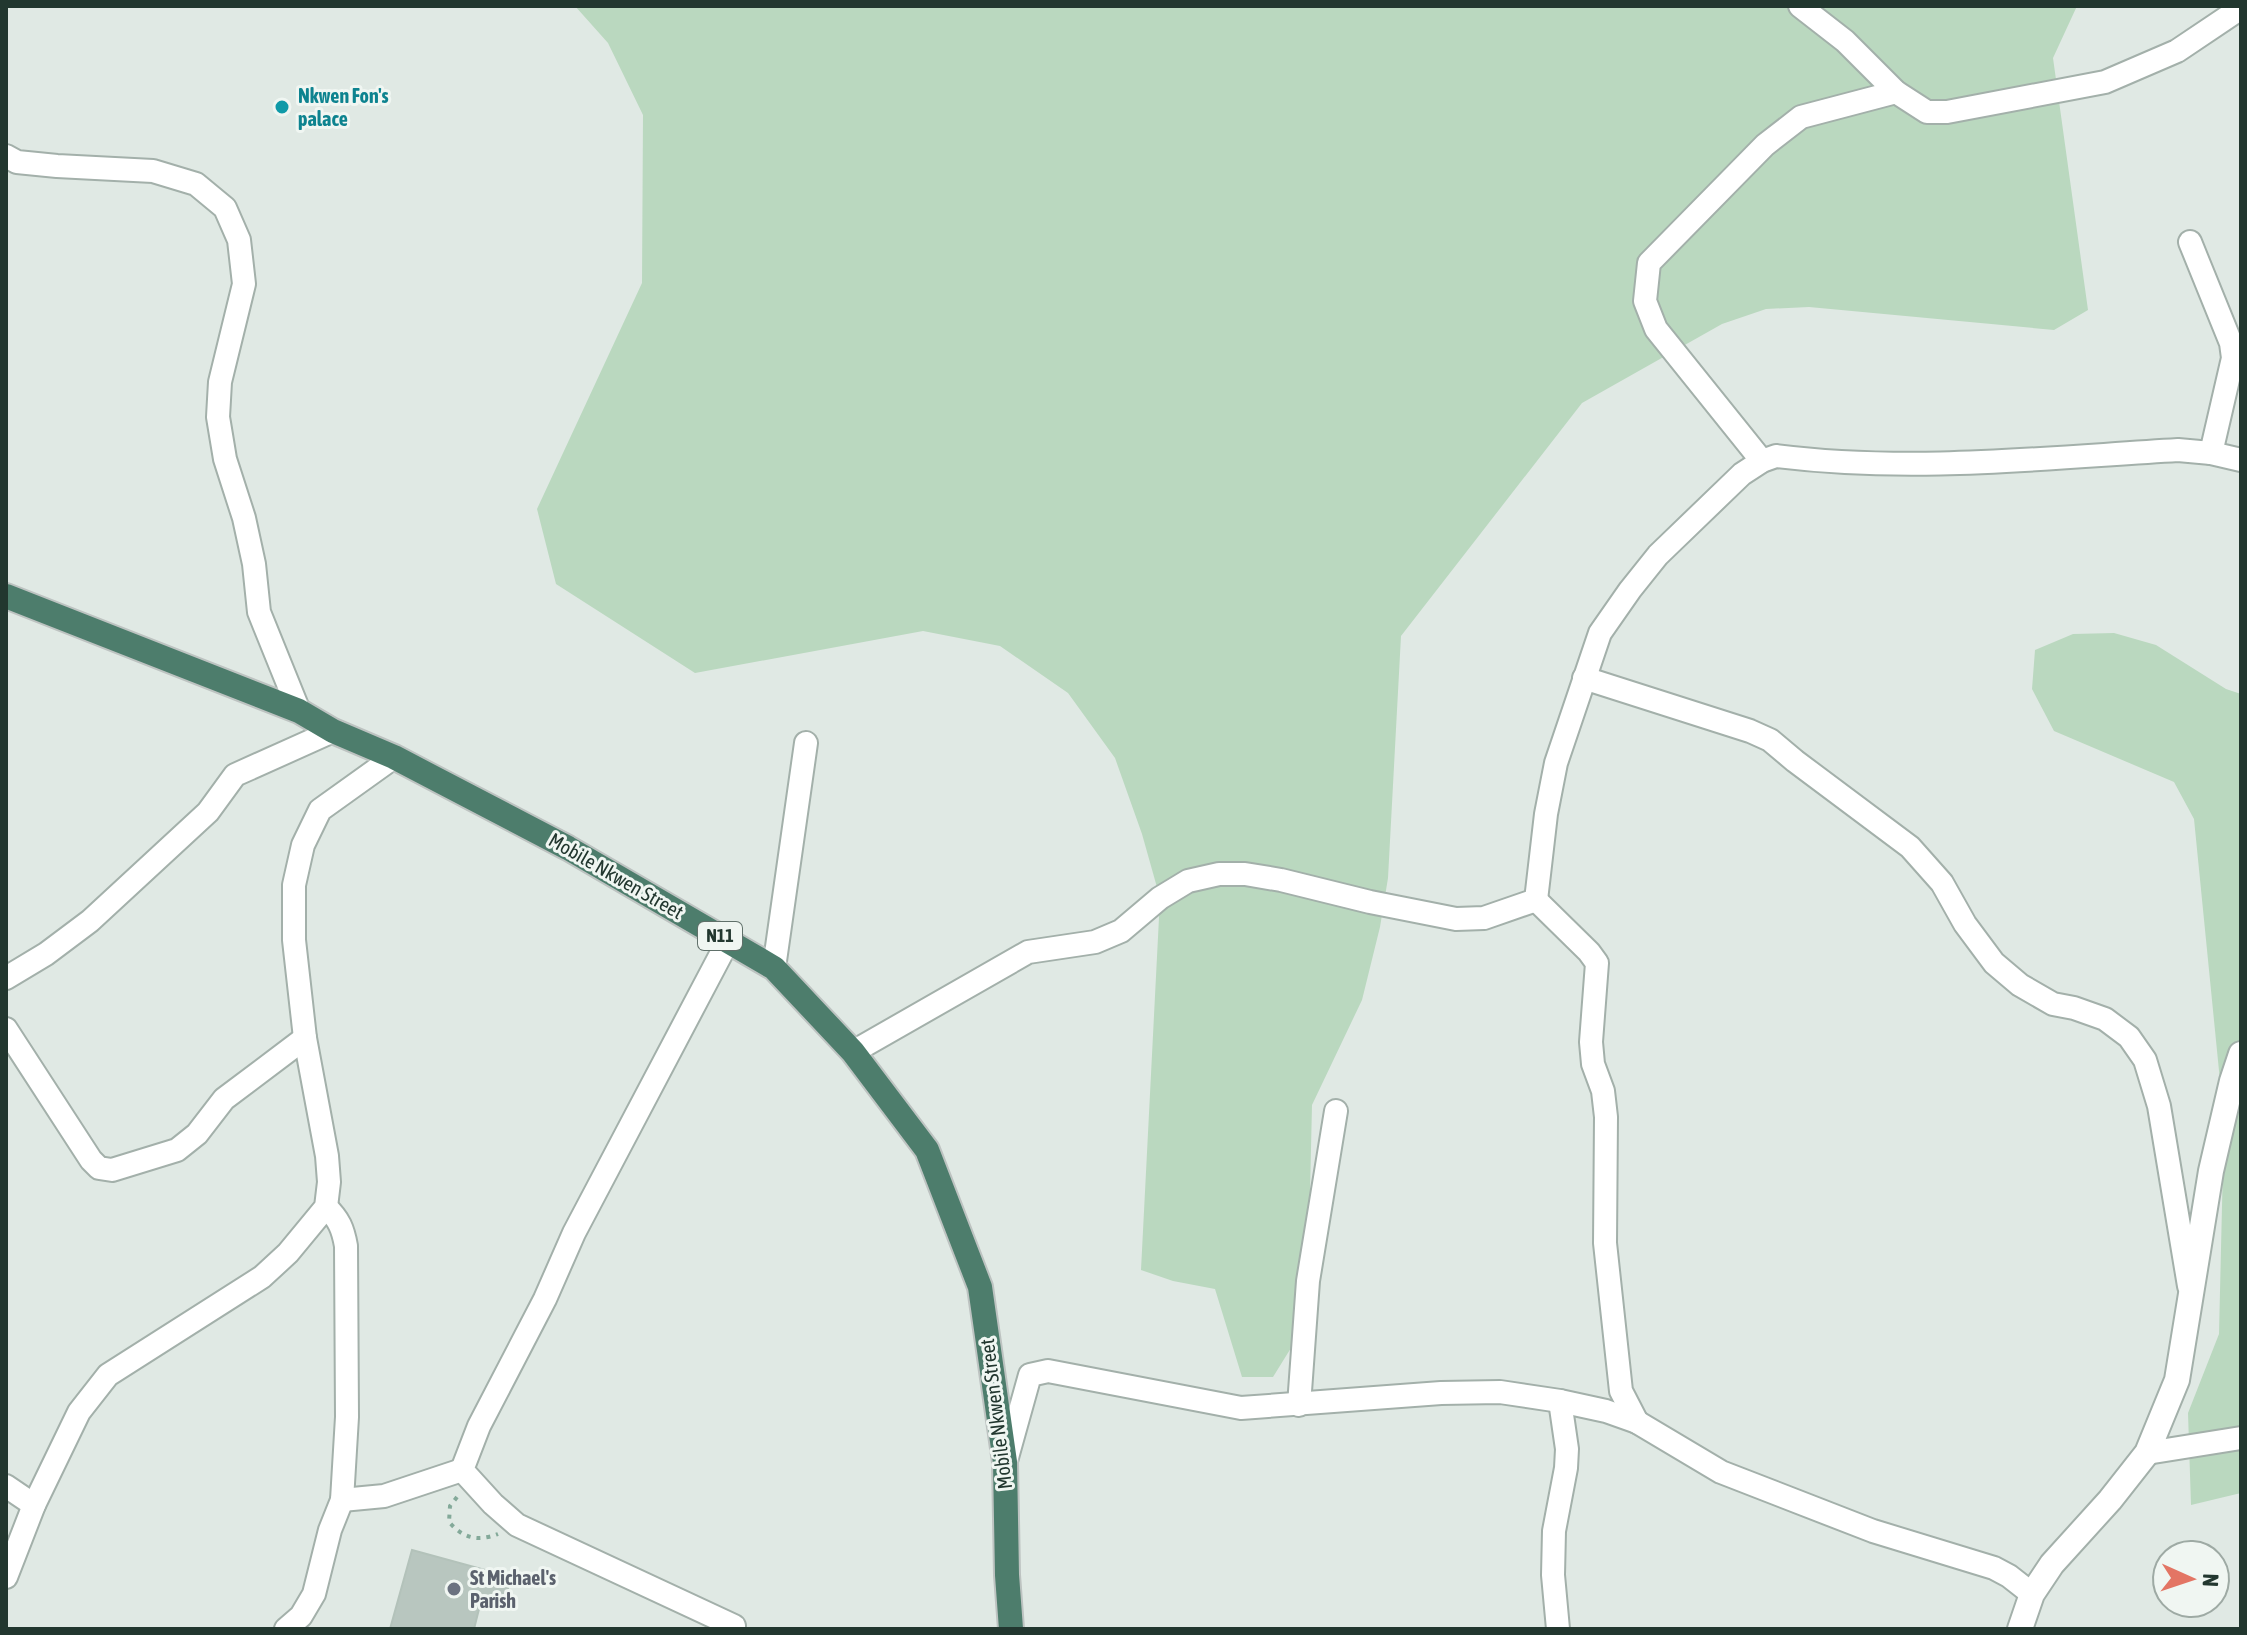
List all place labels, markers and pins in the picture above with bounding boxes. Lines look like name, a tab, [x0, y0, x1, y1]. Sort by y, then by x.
place label: Nkwen Fon's palace	[298, 84, 389, 130]
marker: Nkwen Fon's palace	[273, 98, 291, 116]
place label: St Michael's Parish	[470, 1566, 556, 1612]
marker: St Michael's Parish	[445, 1580, 463, 1598]

